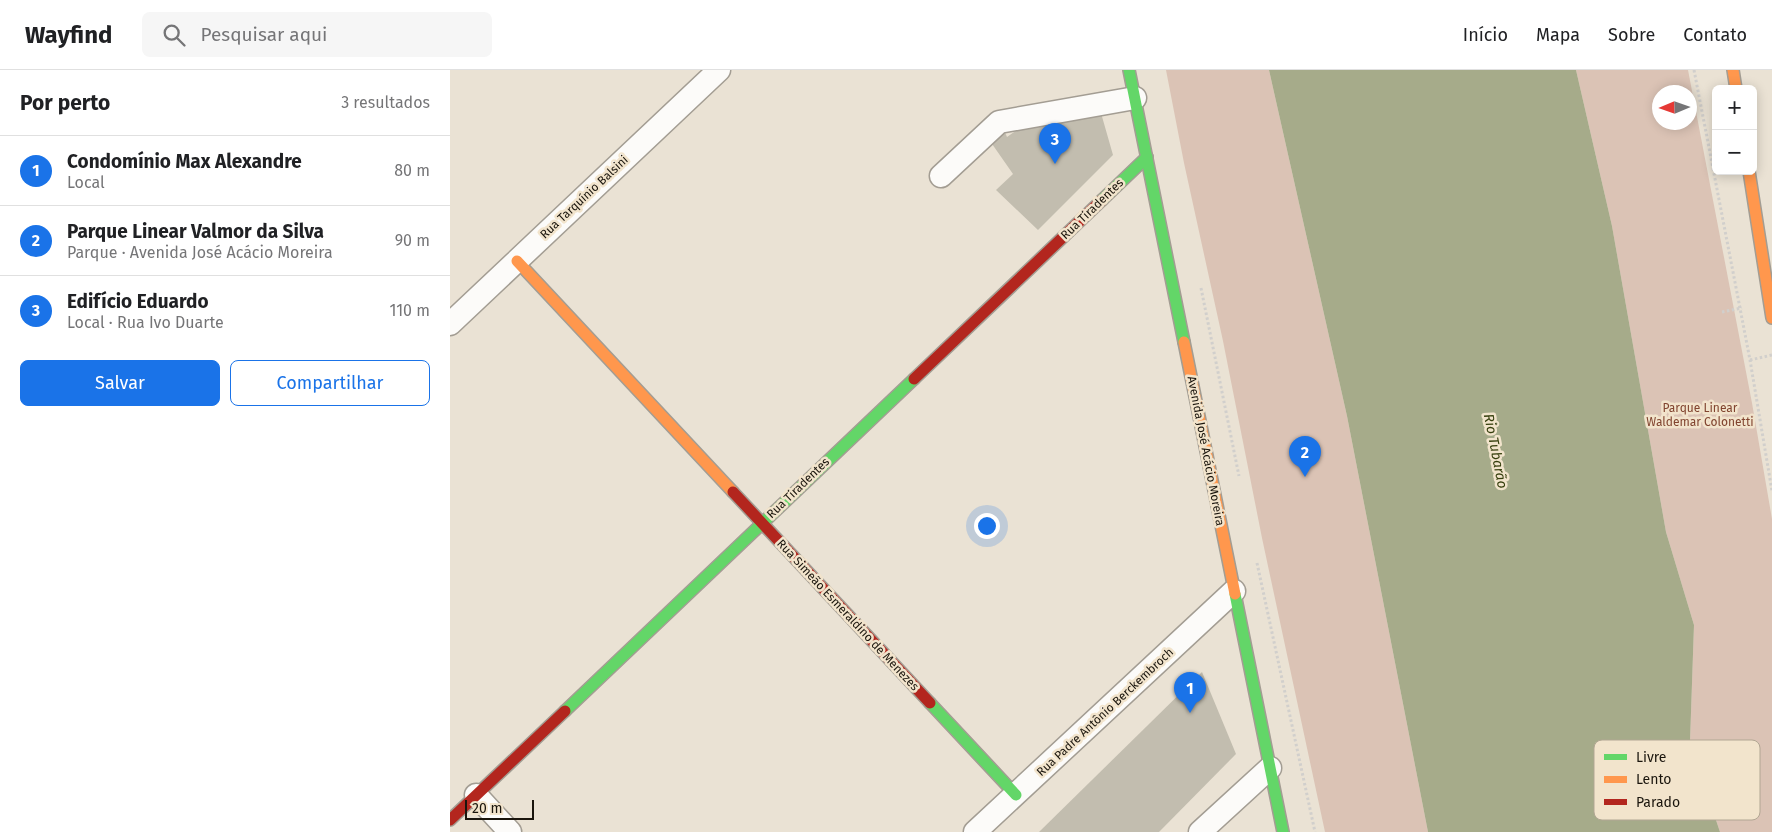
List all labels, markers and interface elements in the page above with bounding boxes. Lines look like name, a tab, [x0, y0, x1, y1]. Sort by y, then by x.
search box	[142, 12, 492, 57]
text: Wayfind	[25, 21, 112, 49]
icon: search	[160, 21, 188, 49]
text: Pesquisar aqui	[200, 23, 327, 46]
text: Início	[1463, 24, 1508, 46]
text: Mapa	[1536, 24, 1580, 46]
text: Sobre	[1608, 24, 1655, 46]
text: Contato	[1683, 24, 1747, 46]
north arrow	[1652, 85, 1697, 130]
map controls	[1712, 85, 1757, 175]
button: +	[1712, 85, 1757, 130]
text: Por perto	[20, 90, 110, 116]
text: 3 resultados	[341, 93, 430, 112]
pin: 3	[1039, 123, 1071, 164]
button: −	[1712, 130, 1757, 175]
text: Condomínio Max Alexandre	[67, 150, 302, 173]
street label: Rua Tarquínio Balsini	[537, 153, 631, 241]
text: 1	[32, 161, 40, 180]
text: 80 m	[394, 161, 430, 180]
text: Local	[67, 173, 105, 192]
street label: Rua Tiradentes	[1058, 175, 1126, 242]
text: Parque Linear Valmor da Silva	[67, 220, 324, 243]
text: 2	[32, 231, 40, 250]
text: 90 m	[395, 231, 430, 250]
text: Parque · Avenida José Acácio Moreira	[67, 243, 333, 262]
text: Edifício Eduardo	[67, 290, 209, 313]
text: 3	[32, 301, 40, 320]
text: 110 m	[389, 301, 430, 320]
text: Local · Rua Ivo Duarte	[67, 313, 224, 332]
button: Salvar	[20, 360, 220, 406]
button: Compartilhar	[230, 360, 430, 406]
street label: Avenida José Acácio Moreira	[1185, 375, 1227, 527]
park label: Parque Linear Waldemar Colonetti	[1646, 401, 1754, 429]
water label: Rio Tubarão	[1480, 412, 1511, 490]
pin: 2	[1289, 436, 1321, 477]
street label: Rua Tiradentes	[764, 454, 832, 521]
your location	[974, 513, 1000, 539]
street label: Rua Simeão Esmeraldino de Menezes	[774, 537, 922, 694]
street label: Rua Padre Antônio Berckembroch	[1034, 645, 1176, 779]
pin: 1	[1174, 672, 1206, 713]
legend	[1594, 740, 1760, 820]
text: Livre	[1636, 749, 1666, 766]
text: Lento	[1636, 771, 1671, 788]
text: Parado	[1636, 794, 1680, 811]
scale bar	[465, 797, 534, 820]
text: 20 m	[472, 800, 502, 817]

